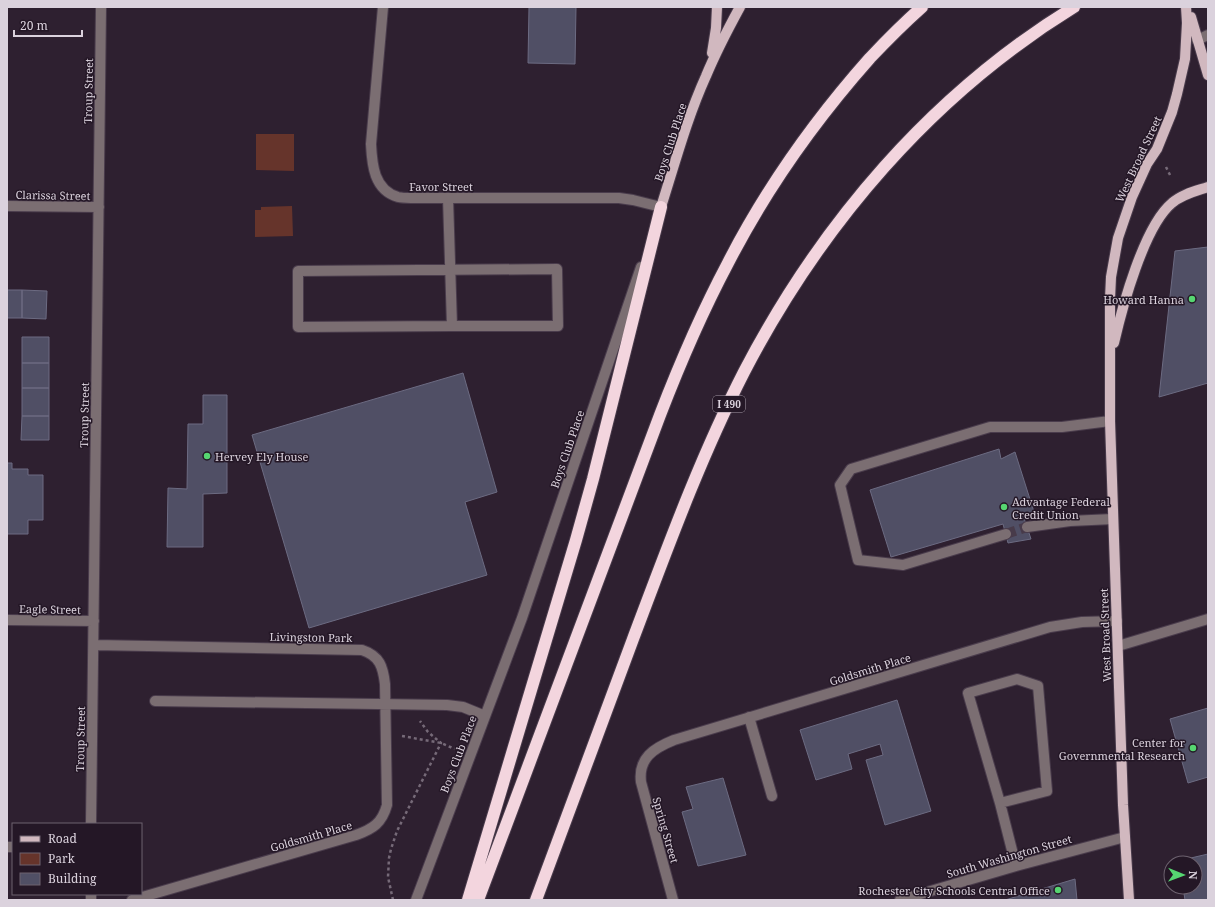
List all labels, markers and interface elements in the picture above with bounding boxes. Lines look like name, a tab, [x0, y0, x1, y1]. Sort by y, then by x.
scale bar	[14, 12, 82, 38]
text: 20 m	[20, 17, 48, 34]
street label: Troup Street	[80, 58, 96, 124]
street label: Boys Club Place	[650, 101, 690, 183]
street label: West Broad Street	[1111, 113, 1165, 205]
street label: Favor Street	[409, 179, 473, 194]
street label: Clarissa Street	[16, 187, 91, 203]
place label: Howard Hanna	[1103, 292, 1184, 307]
marker: Howard Hanna	[1187, 294, 1197, 304]
street label: Troup Street	[76, 382, 92, 448]
road number: I 490	[713, 396, 745, 412]
street label: Boys Club Place	[547, 408, 587, 490]
place label: Hervey Ely House	[215, 449, 308, 464]
marker: Hervey Ely House	[202, 451, 212, 461]
place label: Advantage Federal Credit Union	[1012, 494, 1110, 522]
marker: Advantage Federal Credit Union	[999, 502, 1009, 512]
street label: West Broad Street	[1096, 588, 1114, 682]
street label: Eagle Street	[19, 601, 81, 617]
street label: Livingston Park	[269, 629, 353, 645]
street label: Goldsmith Place	[827, 649, 913, 689]
street label: Troup Street	[72, 706, 88, 772]
street label: Boys Club Place	[436, 713, 480, 795]
place label: Center for Governmental Research	[1059, 735, 1186, 763]
marker: Center for Governmental Research	[1188, 743, 1198, 753]
street label: Spring Street	[649, 795, 683, 865]
street label: Goldsmith Place	[268, 817, 354, 855]
legend	[12, 823, 142, 895]
text: Road	[48, 830, 78, 847]
street label: South Washington Street	[945, 831, 1073, 881]
text: Park	[48, 850, 76, 867]
north arrow	[1163, 855, 1203, 895]
text: Building	[48, 870, 97, 887]
text: N	[1186, 871, 1201, 880]
place label: Rochester City Schools Central Office	[858, 883, 1050, 898]
marker: Rochester City Schools Central Office	[1053, 885, 1063, 895]

